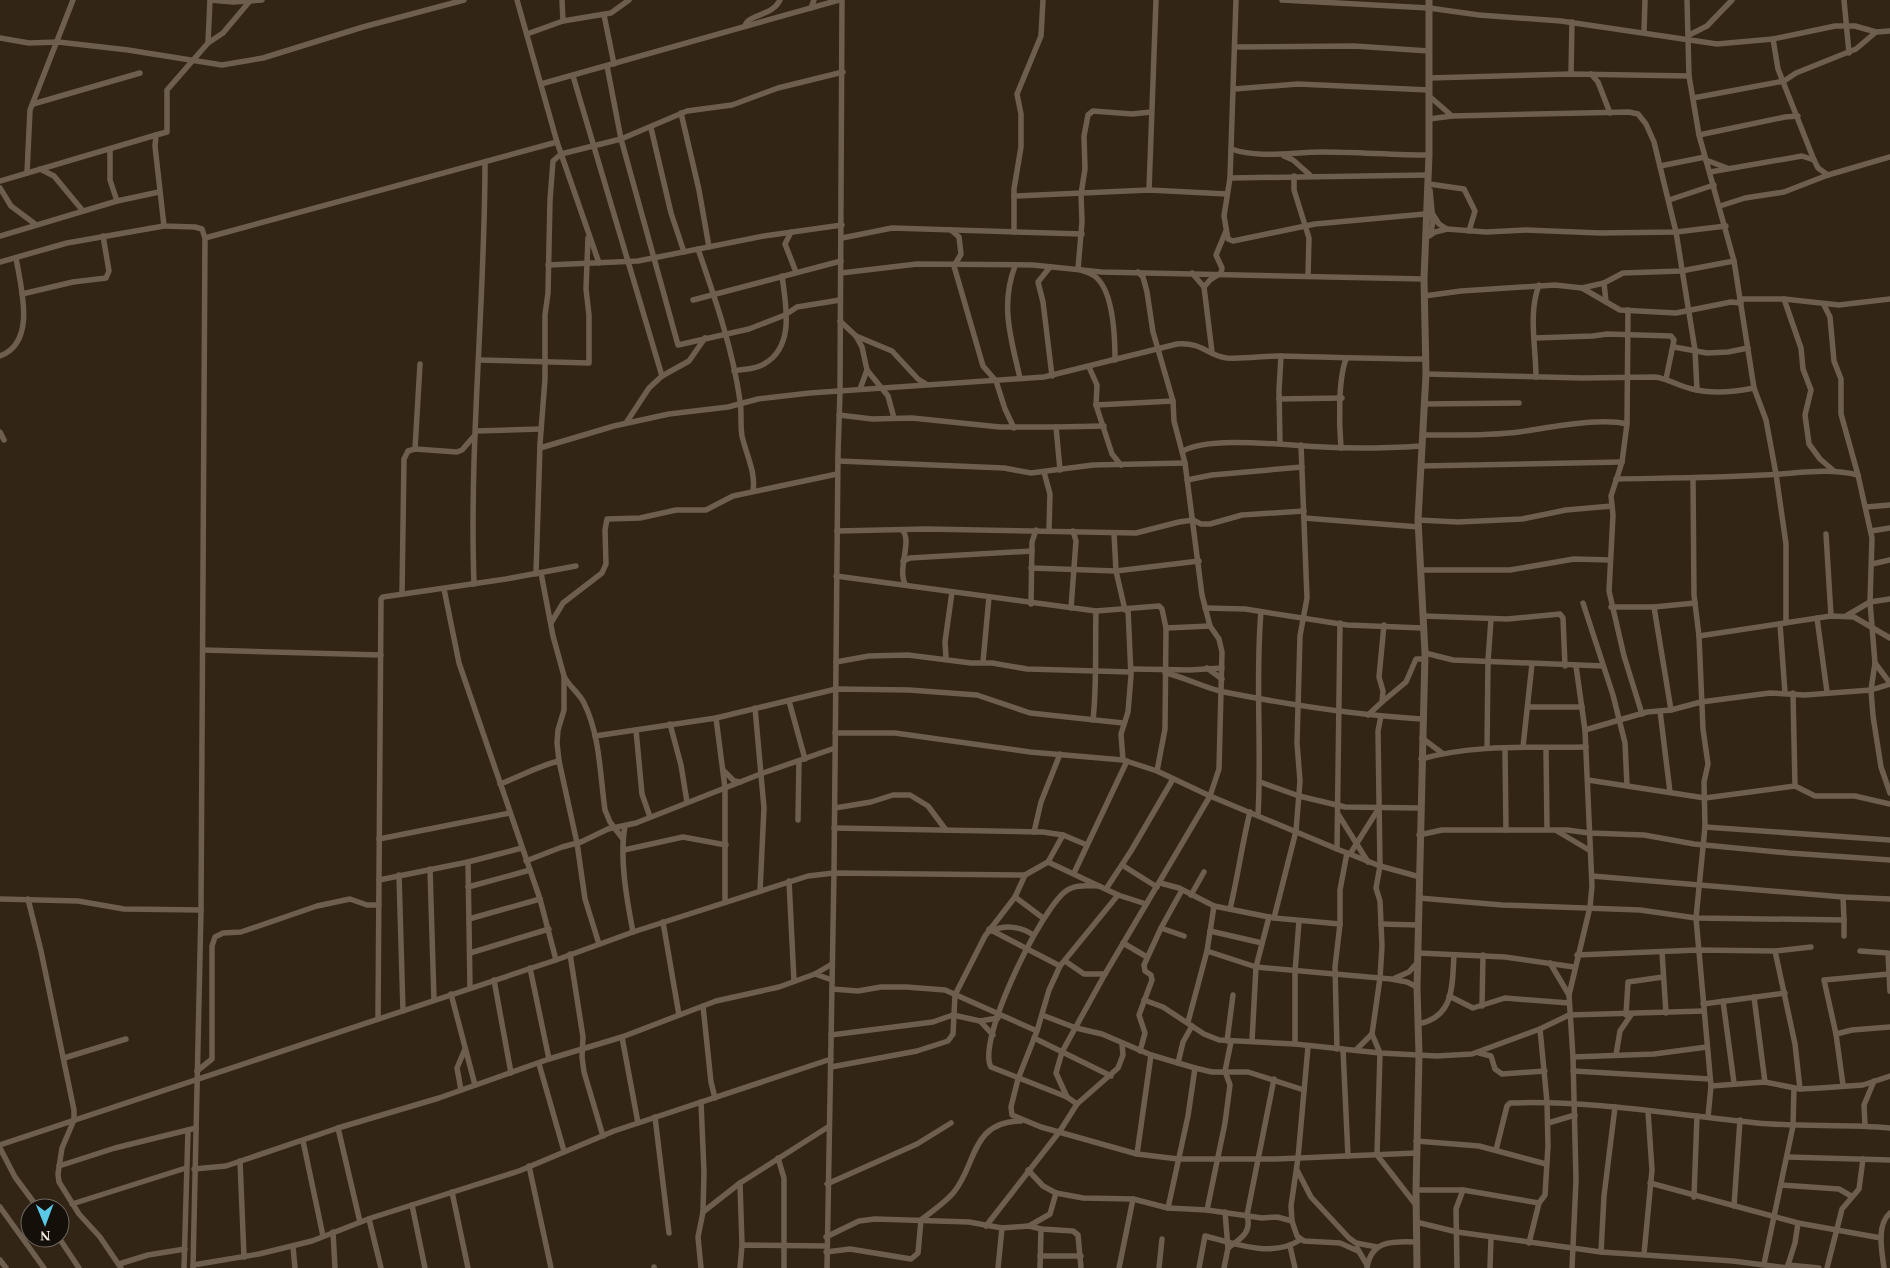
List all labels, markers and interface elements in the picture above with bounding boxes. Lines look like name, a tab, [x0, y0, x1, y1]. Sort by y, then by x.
north arrow	[20, 1198, 70, 1248]
text: N	[40, 1228, 50, 1243]

